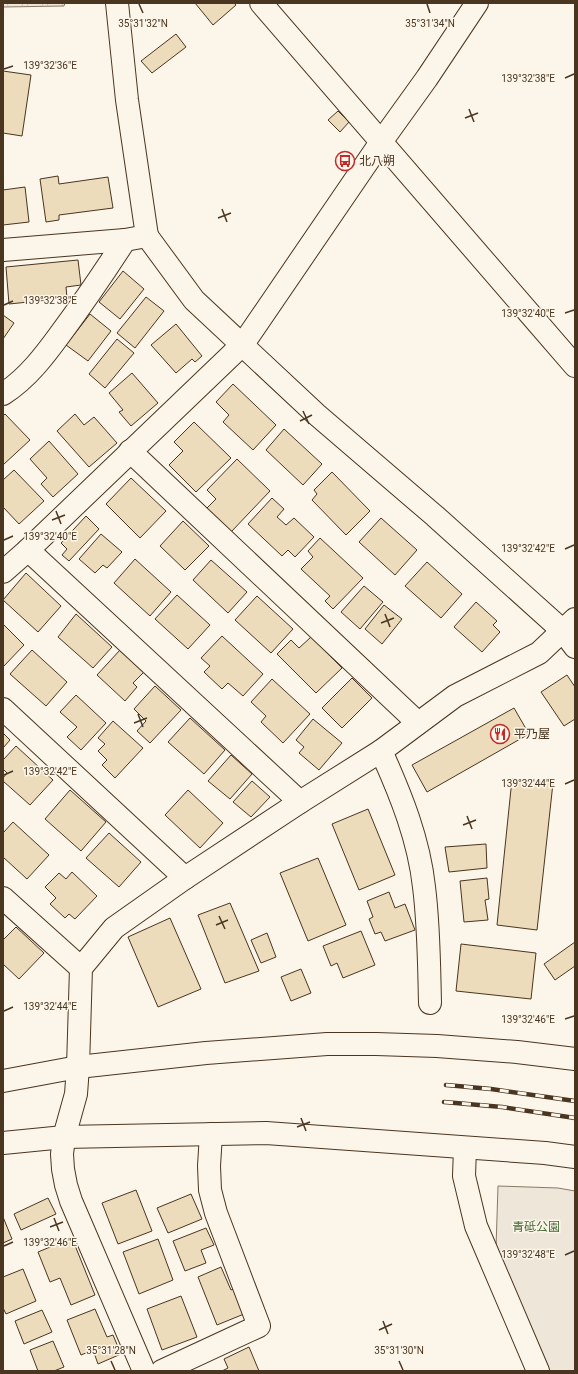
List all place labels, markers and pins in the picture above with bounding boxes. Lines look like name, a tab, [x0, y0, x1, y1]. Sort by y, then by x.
bus stop icon: 北八朔	[334, 150, 356, 172]
place label: 北八朔	[359, 154, 395, 168]
restaurant icon: 平乃屋	[489, 723, 511, 745]
place label: 平乃屋	[514, 727, 550, 741]

